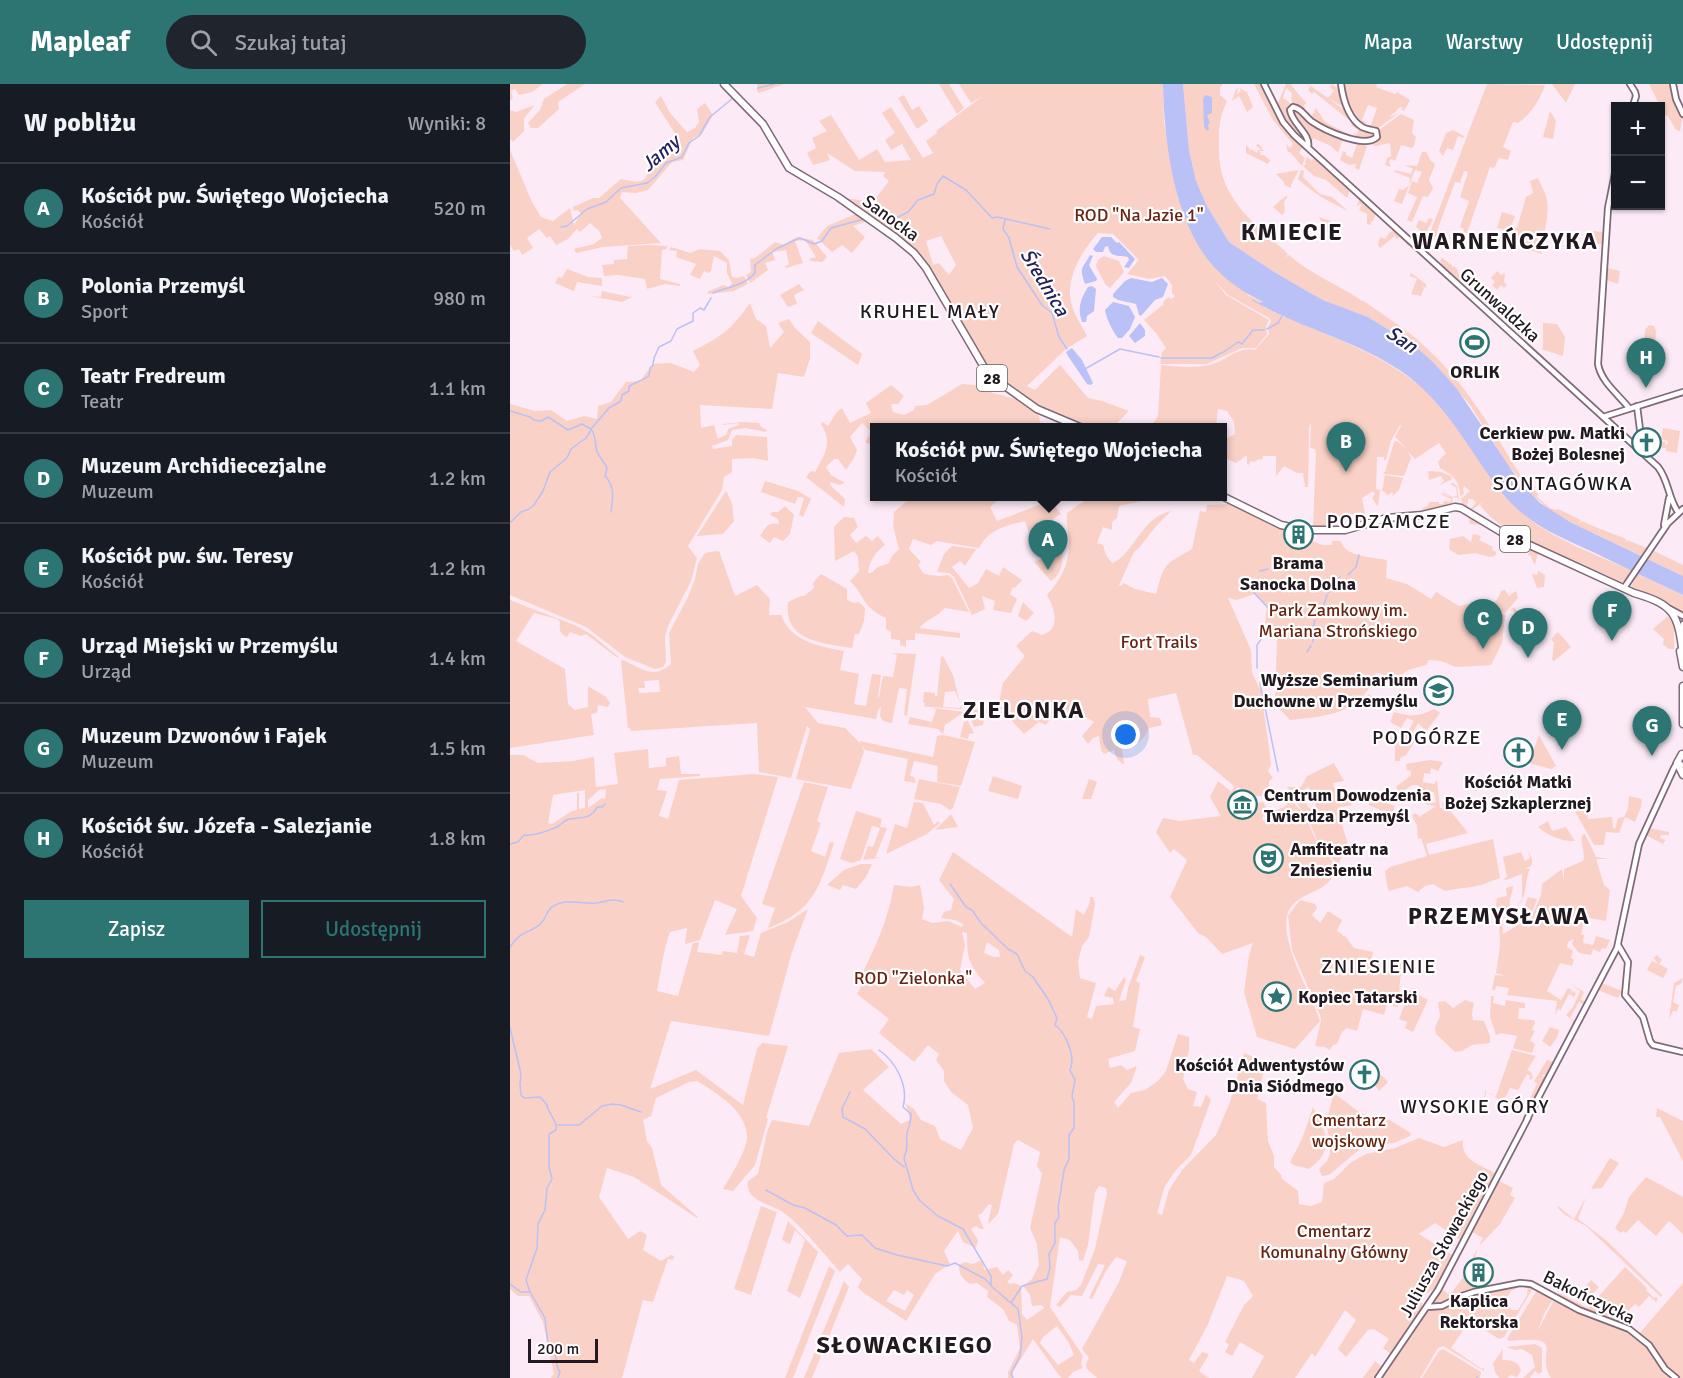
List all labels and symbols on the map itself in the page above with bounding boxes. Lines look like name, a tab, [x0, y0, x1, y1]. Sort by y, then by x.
water label: Jamy	[636, 128, 687, 177]
street label: Sanocka	[858, 190, 924, 246]
park label: ROD "Na Jazie 1"	[1074, 204, 1204, 226]
district label: KMIECIE	[1241, 217, 1343, 247]
district label: WARNEŃCZYKA	[1412, 226, 1598, 256]
water label: Średnica	[1015, 244, 1075, 321]
street label: Grunwaldzka	[1455, 263, 1545, 347]
district label: KRUHEL MAŁY	[860, 299, 1000, 324]
water label: San	[1381, 320, 1423, 359]
sports icon: ORLIK	[1459, 327, 1491, 359]
pin: H	[1626, 338, 1666, 388]
place label: ORLIK	[1450, 361, 1500, 383]
road number: 28	[977, 365, 1007, 391]
pin: B	[1326, 422, 1366, 472]
place label: Cerkiew pw. Matki Bożej Bolesnej	[1480, 422, 1625, 465]
church icon: Cerkiew pw. Matki Bożej Bolesnej	[1630, 427, 1662, 459]
district label: SONTAGÓWKA	[1493, 471, 1633, 496]
district label: PODZAMCZE	[1327, 509, 1451, 534]
building icon: Brama Sanocka Dolna	[1282, 518, 1314, 550]
pin: A	[1028, 520, 1068, 570]
road number: 28	[1500, 526, 1530, 552]
place label: Brama Sanocka Dolna	[1240, 552, 1356, 595]
pin: F	[1592, 592, 1632, 641]
park label: Park Zamkowy im. Mariana Strońskiego	[1259, 599, 1417, 642]
pin: C	[1464, 600, 1502, 649]
pin: D	[1508, 608, 1548, 658]
park label: Fort Trails	[1120, 631, 1198, 653]
place label: Wyższe Seminarium Duchowne w Przemyślu	[1233, 669, 1418, 712]
school or university icon: Wyższe Seminarium Duchowne w Przemyślu	[1423, 674, 1455, 706]
district label: ZIELONKA	[963, 695, 1085, 725]
pin: E	[1542, 700, 1582, 750]
pin: G	[1632, 706, 1672, 756]
your location	[1111, 720, 1140, 749]
district label: PODGÓRZE	[1372, 725, 1482, 750]
church icon: Kościół Matki Bożej Szkaplerznej	[1502, 737, 1534, 769]
place label: Kościół Matki Bożej Szkaplerznej	[1444, 771, 1592, 814]
place label: Centrum Dowodzenia Twierdza Przemyśl	[1264, 784, 1431, 827]
museum icon: Centrum Dowodzenia Twierdza Przemyśl	[1227, 789, 1259, 821]
place label: Amfiteatr na Zniesieniu	[1290, 838, 1388, 881]
theatre icon: Amfiteatr na Zniesieniu	[1253, 843, 1285, 875]
district label: PRZEMYSŁAWA	[1408, 901, 1590, 931]
district label: ZNIESIENIE	[1321, 954, 1437, 979]
park label: ROD "Zielonka"	[854, 967, 972, 989]
place icon: Kopiec Tatarski	[1261, 981, 1293, 1013]
place label: Kopiec Tatarski	[1298, 986, 1418, 1008]
place label: Kościół Adwentystów Dnia Siódmego	[1175, 1054, 1344, 1097]
church icon: Kościół Adwentystów Dnia Siódmego	[1349, 1059, 1381, 1091]
district label: WYSOKIE GÓRY	[1400, 1094, 1550, 1119]
park label: Cmentarz wojskowy	[1312, 1109, 1387, 1152]
street label: Juliusza Słowackiego	[1395, 1167, 1493, 1321]
park label: Cmentarz Komunalny Główny	[1260, 1220, 1408, 1263]
building icon: Kaplica Rektorska	[1463, 1256, 1495, 1288]
street label: Bakończycka	[1540, 1265, 1638, 1329]
place label: Kaplica Rektorska	[1440, 1290, 1518, 1333]
district label: SŁOWACKIEGO	[817, 1330, 993, 1360]
scale bar	[528, 1336, 598, 1364]

